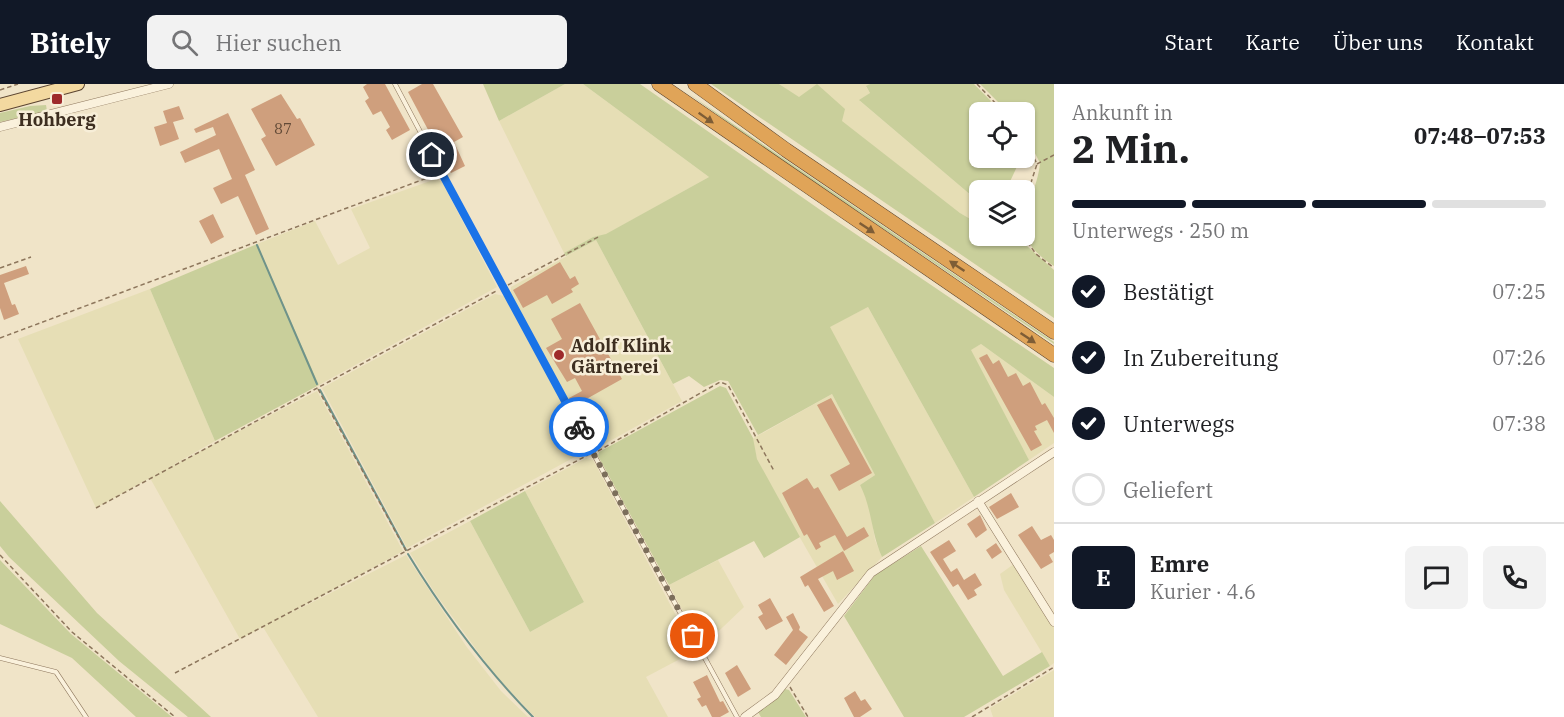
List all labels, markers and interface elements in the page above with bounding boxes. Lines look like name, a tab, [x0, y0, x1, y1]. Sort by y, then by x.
search box	[147, 15, 567, 69]
text: Bitely	[30, 24, 111, 61]
icon: search	[168, 26, 201, 59]
text: Hier suchen	[216, 28, 342, 57]
text: Start	[1164, 28, 1213, 56]
text: Karte	[1246, 28, 1300, 56]
text: Über uns	[1333, 28, 1423, 56]
text: Kontakt	[1456, 28, 1534, 56]
marker: Hohberg	[50, 92, 64, 106]
text: Ankunft in	[1072, 99, 1173, 126]
map controls	[969, 102, 1035, 246]
button: locate	[969, 102, 1035, 168]
place label: Hohberg	[18, 108, 96, 131]
one-way arrow	[698, 112, 714, 124]
house number: 87	[274, 119, 292, 138]
text: 07:48–07:53	[1414, 121, 1546, 150]
text: 2 Min.	[1072, 123, 1190, 174]
pin	[406, 129, 457, 180]
icon: home	[415, 138, 448, 171]
button: layers	[969, 180, 1035, 246]
text: Unterwegs · 250 m	[1072, 217, 1249, 244]
one-way arrow	[858, 223, 875, 234]
one-way arrow	[949, 261, 965, 272]
icon: check	[1072, 275, 1105, 308]
text: Bestätigt	[1123, 277, 1214, 306]
text: 07:25	[1492, 278, 1546, 305]
one-way arrow	[1020, 332, 1036, 344]
place label: Adolf Klink Gärtnerei	[571, 334, 672, 378]
icon: check	[1072, 341, 1105, 374]
text: In Zubereitung	[1123, 343, 1278, 372]
text: 07:26	[1492, 344, 1546, 371]
marker: Adolf Klink Gärtnerei	[552, 348, 566, 362]
courier	[549, 397, 609, 457]
icon: check	[1072, 407, 1105, 440]
text: Unterwegs	[1123, 409, 1235, 438]
text: 07:38	[1492, 410, 1546, 437]
icon: bike	[563, 411, 596, 444]
text: Geliefert	[1123, 475, 1213, 504]
button: chat	[1405, 546, 1468, 609]
button: phone	[1483, 546, 1546, 609]
text: Emre	[1150, 549, 1209, 578]
text: E	[1096, 563, 1111, 592]
text: Kurier · 4.6	[1150, 578, 1256, 605]
pin	[667, 610, 718, 661]
icon: bag	[676, 619, 709, 652]

